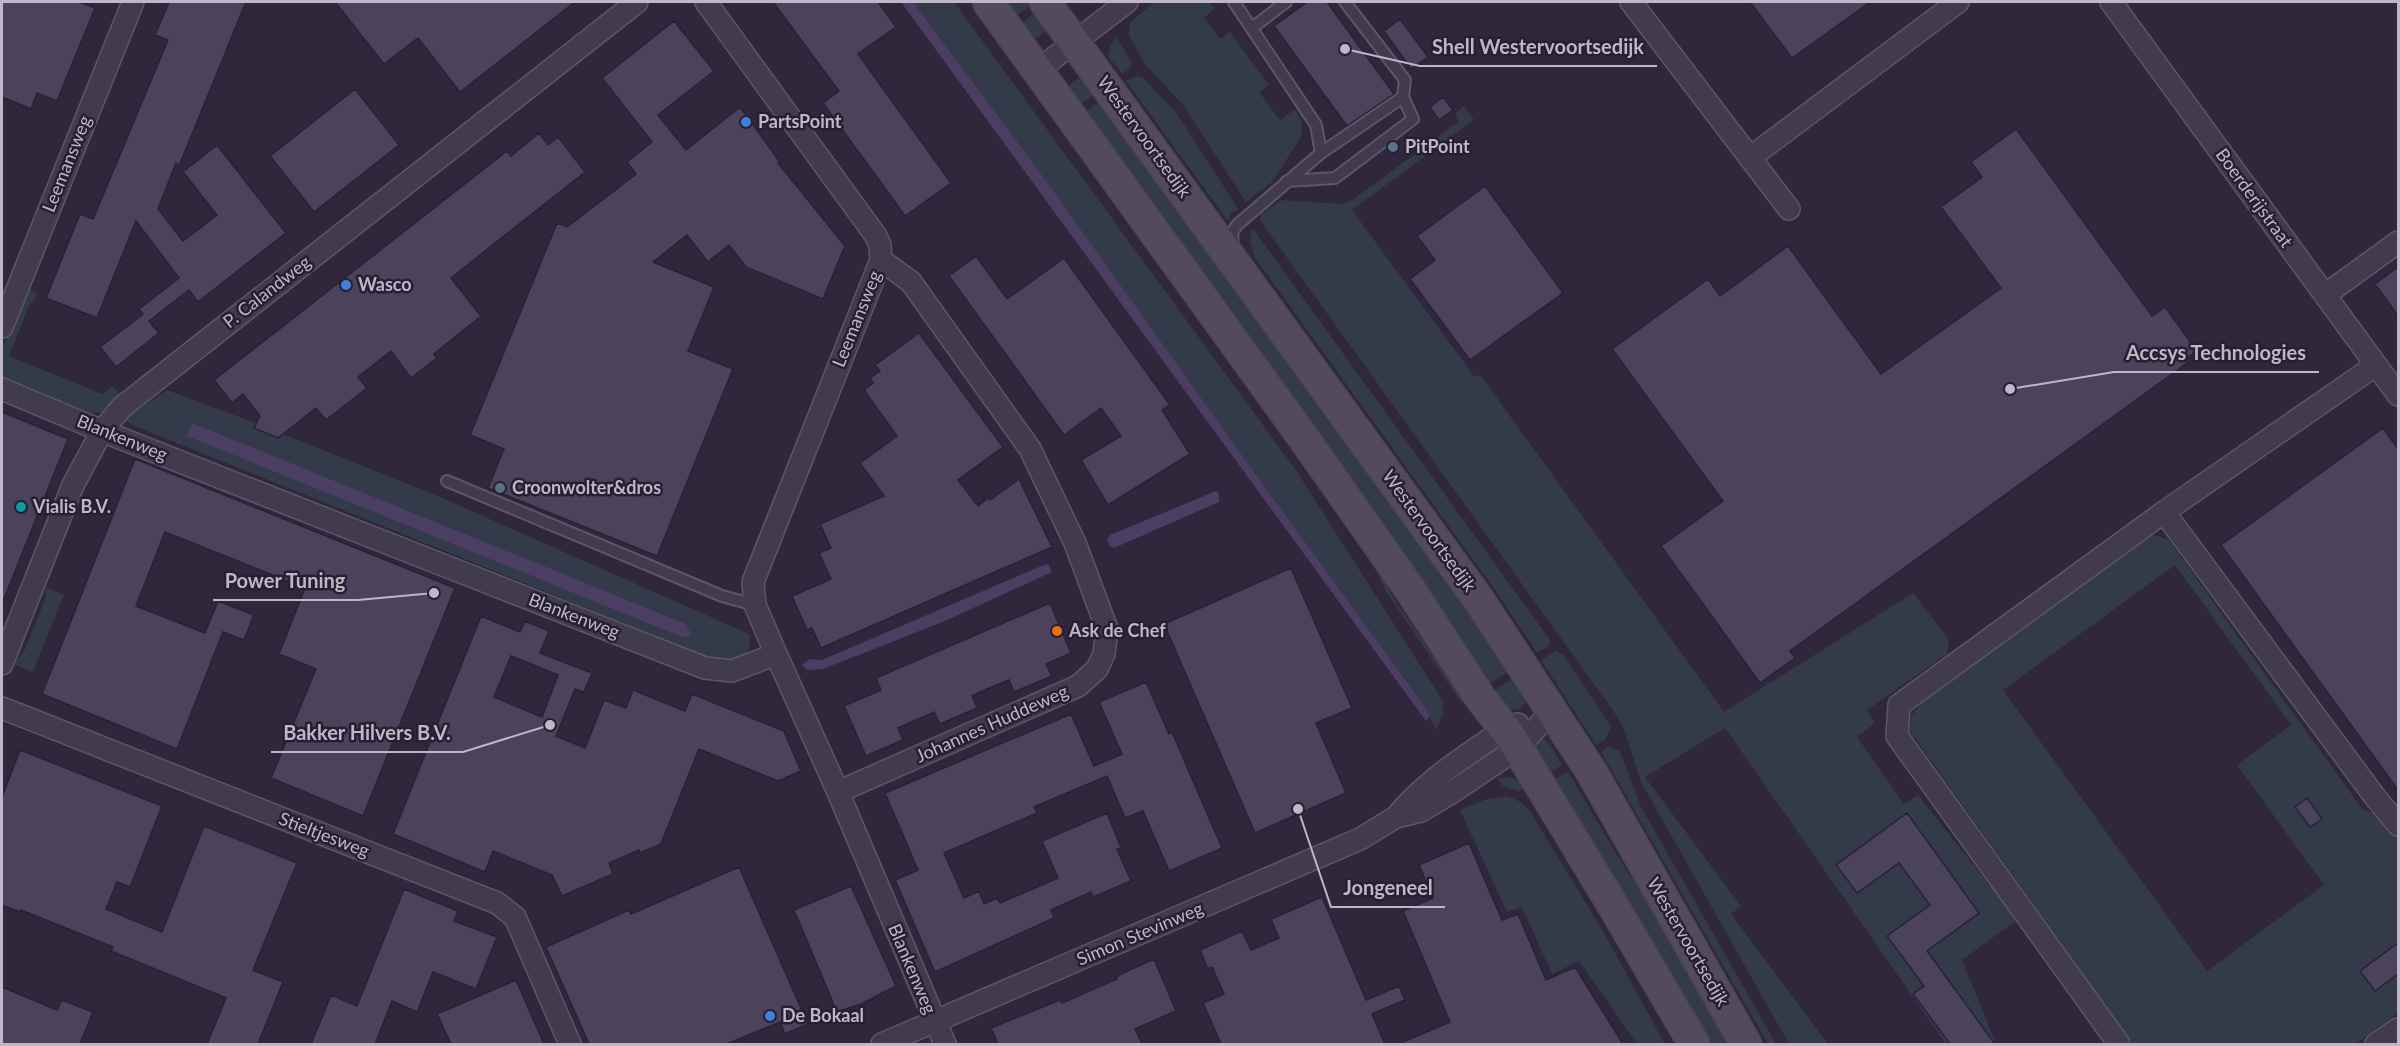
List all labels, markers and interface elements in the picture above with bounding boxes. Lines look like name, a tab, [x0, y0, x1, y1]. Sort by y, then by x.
callout: Shell Westervoortsedijk	[1420, 28, 1657, 66]
text: Shell Westervoortsedijk	[1432, 34, 1644, 58]
street label: Westervoortsedijk	[1093, 71, 1197, 202]
place label: PartsPoint	[758, 110, 842, 132]
street label: Leemansweg	[37, 112, 95, 215]
marker: PartsPoint	[739, 115, 753, 129]
place label: PitPoint	[1405, 135, 1470, 157]
marker: PitPoint	[1386, 140, 1400, 154]
street label: Boerderijstraat	[2212, 144, 2298, 252]
street label: P. Calandweg	[218, 250, 315, 332]
street label: Leemansweg	[827, 267, 885, 370]
place label: Wasco	[358, 273, 412, 295]
marker: Wasco	[339, 278, 353, 292]
callout: Accsys Technologies	[2114, 334, 2319, 372]
text: Accsys Technologies	[2125, 340, 2306, 364]
street label: Blankenweg	[74, 409, 171, 465]
street label: Westervoortsedijk	[1378, 465, 1482, 596]
place label: Croonwolter&dros	[512, 476, 661, 498]
marker: Croonwolter&dros	[493, 481, 507, 495]
place label: Vialis B.V.	[32, 495, 111, 517]
marker: Vialis B.V.	[14, 500, 28, 514]
callout: Power Tuning	[213, 562, 358, 600]
text: Power Tuning	[225, 568, 346, 592]
street label: Blankenweg	[526, 588, 623, 642]
place label: Ask de Chef	[1068, 619, 1166, 641]
marker: Ask de Chef	[1050, 624, 1064, 638]
street label: Johannes Huddeweg	[912, 680, 1071, 767]
callout: Bakker Hilvers B.V.	[271, 714, 463, 752]
text: Bakker Hilvers B.V.	[283, 720, 451, 744]
street label: Stieltjesweg	[276, 807, 373, 861]
callout: Jongeneel	[1331, 869, 1445, 907]
street label: Westervoortsedijk	[1643, 873, 1735, 1011]
text: Jongeneel	[1343, 875, 1433, 899]
street label: Simon Stevinweg	[1073, 897, 1206, 970]
street label: Blankenweg	[884, 920, 942, 1017]
place label: De Bokaal	[782, 1004, 864, 1026]
marker: De Bokaal	[763, 1009, 777, 1023]

